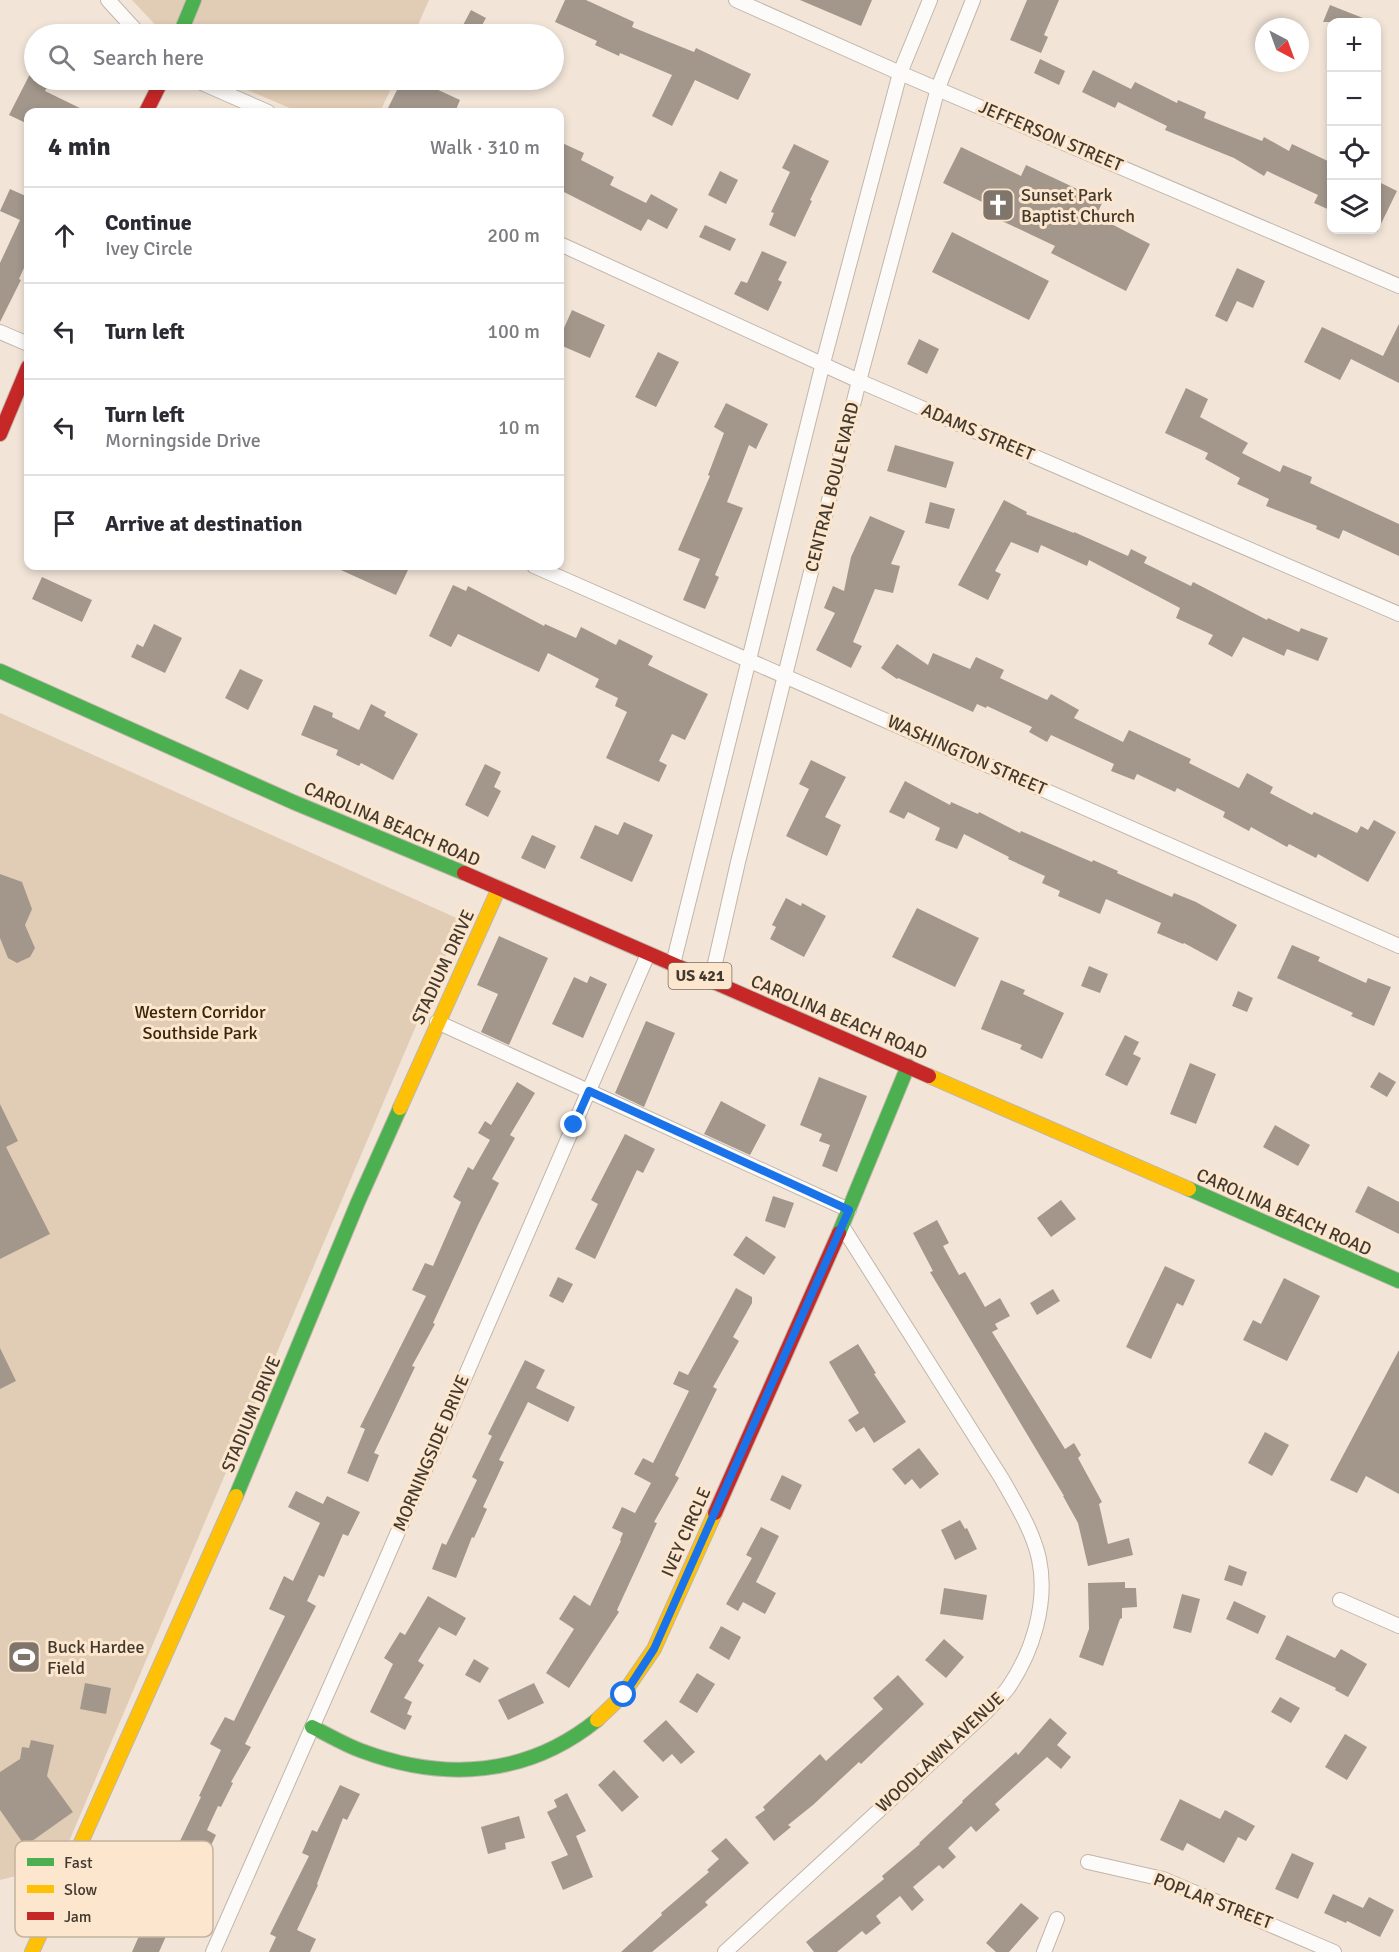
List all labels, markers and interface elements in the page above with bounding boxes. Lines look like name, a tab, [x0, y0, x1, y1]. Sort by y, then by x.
north arrow	[1255, 18, 1309, 72]
map controls	[1327, 18, 1381, 234]
button: +	[1327, 18, 1381, 72]
search box	[24, 24, 564, 90]
icon: search	[45, 41, 78, 74]
text: Search here	[93, 44, 204, 71]
button: −	[1327, 72, 1381, 126]
street label: JEFFERSON STREET	[976, 96, 1126, 176]
button: locate	[1327, 126, 1381, 180]
text: 4 min	[48, 131, 111, 163]
text: Walk · 310 m	[430, 135, 540, 160]
button: layers	[1327, 180, 1381, 234]
place label: Sunset Park Baptist Church	[1021, 184, 1135, 227]
church icon: Sunset Park Baptist Church	[980, 187, 1016, 223]
text: Continue	[105, 209, 192, 236]
icon: ahead	[48, 219, 81, 252]
text: 200 m	[487, 223, 540, 248]
text: Ivey Circle	[105, 236, 193, 261]
icon: left	[48, 315, 81, 348]
text: Turn left	[105, 318, 185, 345]
text: 100 m	[487, 319, 540, 344]
street label: ADAMS STREET	[918, 398, 1038, 466]
street label: CENTRAL BOULEVARD	[800, 400, 864, 574]
text: Turn left	[105, 401, 185, 428]
icon: left	[48, 411, 81, 444]
text: 10 m	[498, 415, 540, 440]
text: Morningside Drive	[105, 428, 261, 453]
icon: arrive	[48, 507, 81, 540]
text: Arrive at destination	[105, 510, 302, 537]
street label: WASHINGTON STREET	[884, 710, 1050, 800]
street label: CAROLINA BEACH ROAD	[300, 777, 484, 871]
street label: STADIUM DRIVE	[407, 906, 479, 1028]
road number: US 421	[668, 963, 732, 989]
street label: CAROLINA BEACH ROAD	[747, 970, 931, 1064]
park label: Western Corridor Southside Park	[134, 1001, 266, 1044]
route end	[560, 1111, 586, 1137]
street label: CAROLINA BEACH ROAD	[1193, 1163, 1375, 1261]
street label: STADIUM DRIVE	[217, 1353, 285, 1475]
street label: MORNINGSIDE DRIVE	[388, 1371, 474, 1535]
street label: IVEY CIRCLE	[656, 1484, 716, 1580]
place label: Buck Hardee Field	[47, 1636, 144, 1679]
sports icon: Buck Hardee Field	[6, 1639, 42, 1675]
route start	[610, 1681, 636, 1707]
street label: WOODLAWN AVENUE	[871, 1687, 1009, 1817]
legend	[15, 1841, 213, 1937]
text: Fast	[64, 1853, 93, 1873]
street label: POPLAR STREET	[1150, 1868, 1276, 1934]
text: Slow	[64, 1880, 98, 1900]
text: Jam	[64, 1907, 92, 1927]

